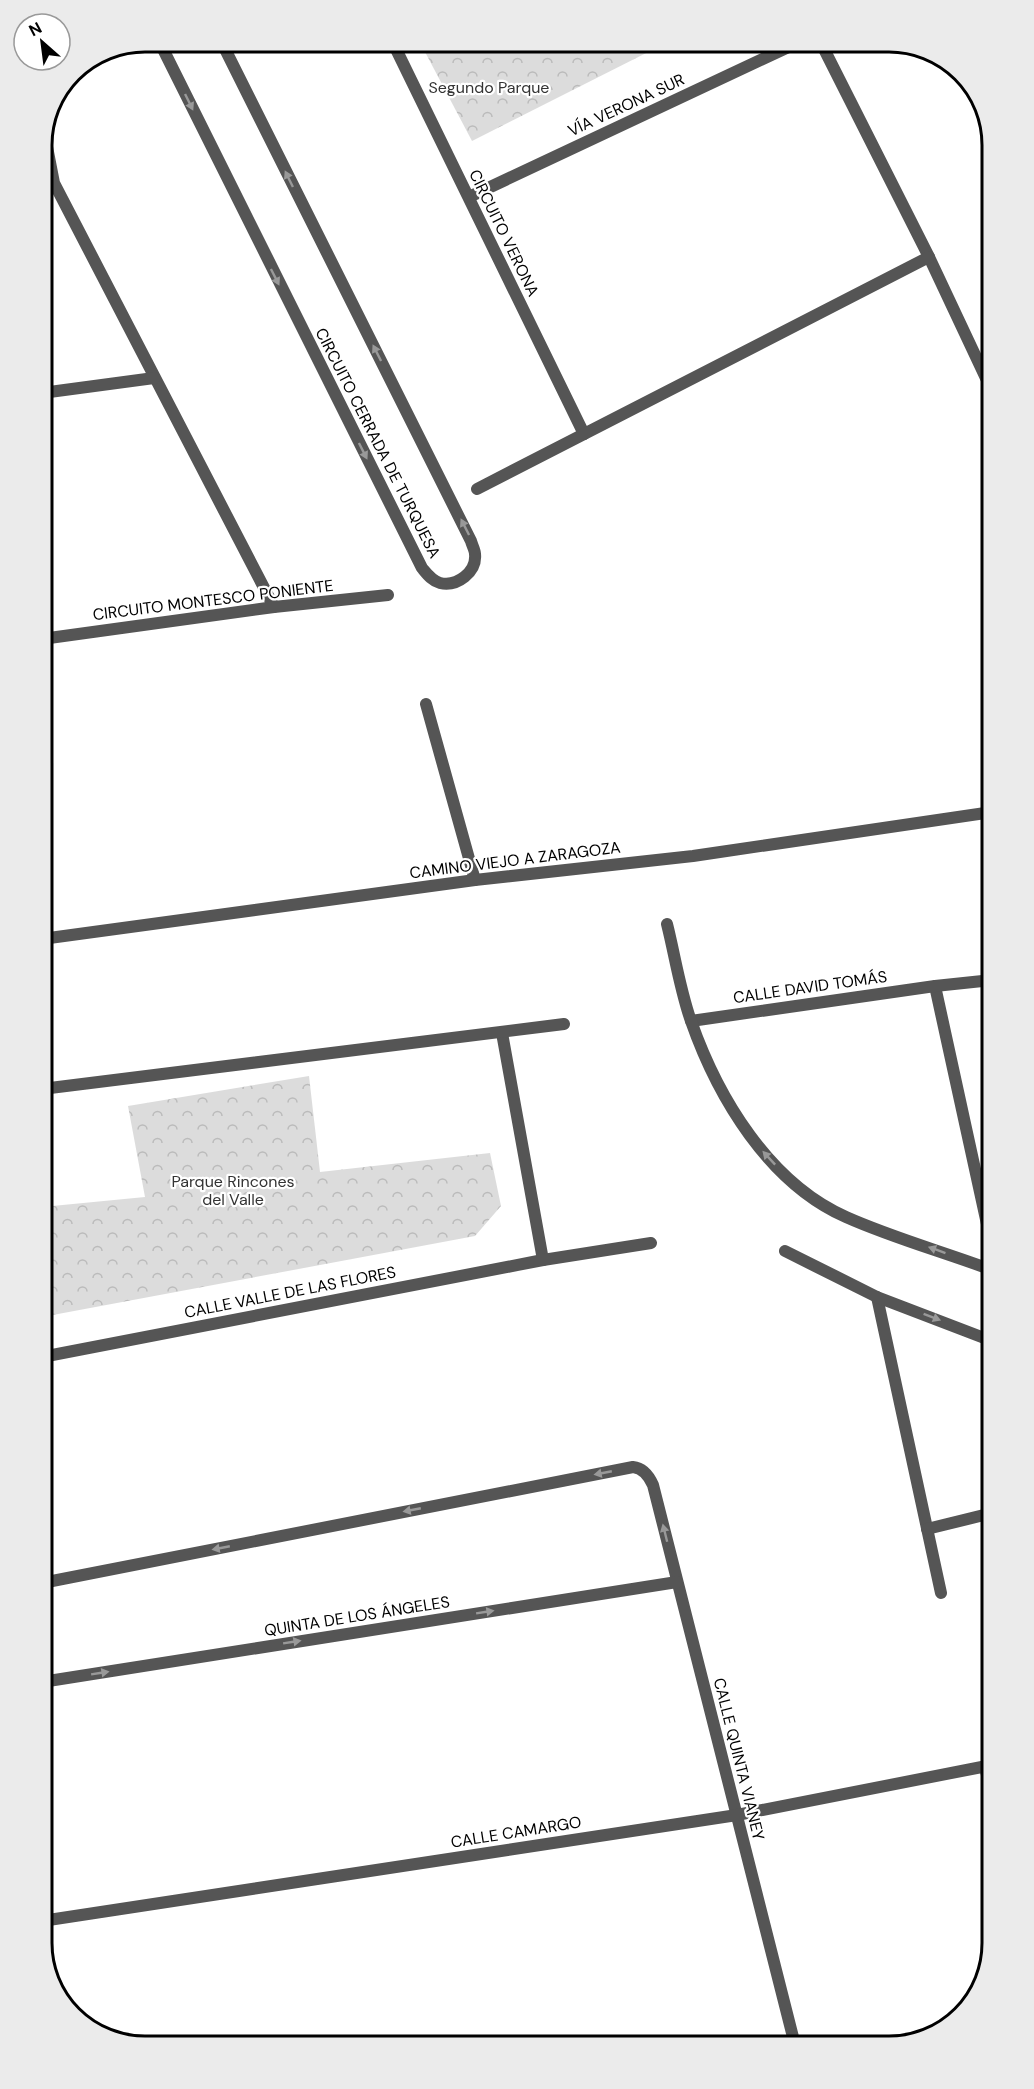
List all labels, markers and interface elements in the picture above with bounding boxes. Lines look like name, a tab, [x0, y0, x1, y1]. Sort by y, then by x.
north arrow	[12, 12, 72, 72]
text: N	[25, 17, 45, 41]
street label: VÍA VERONA SUR	[564, 69, 688, 141]
park label: Segundo Parque	[429, 77, 549, 98]
one-way arrow	[184, 93, 194, 110]
street label: CIRCUITO VERONA	[464, 166, 544, 300]
one-way arrow	[285, 170, 295, 188]
one-way arrow	[271, 268, 280, 285]
street label: CIRCUITO CERRADA DE TURQUESA	[311, 324, 446, 562]
one-way arrow	[372, 345, 381, 362]
one-way arrow	[358, 442, 368, 459]
one-way arrow	[460, 519, 469, 536]
street label: CIRCUITO MONTESCO PONIENTE	[91, 575, 335, 625]
street label: CAMINO VIEJO A ZARAGOZA	[408, 837, 622, 883]
street label: CALLE DAVID TOMÁS	[732, 966, 888, 1008]
one-way arrow	[763, 1151, 776, 1166]
park label: Parque Rincones del Valle	[171, 1171, 295, 1210]
one-way arrow	[928, 1244, 946, 1254]
street label: CALLE VALLE DE LAS FLORES	[182, 1261, 398, 1323]
one-way arrow	[923, 1313, 941, 1323]
one-way arrow	[594, 1469, 613, 1478]
one-way arrow	[402, 1506, 421, 1515]
one-way arrow	[659, 1524, 669, 1543]
one-way arrow	[211, 1544, 230, 1553]
street label: QUINTA DE LOS ÁNGELES	[263, 1591, 451, 1641]
one-way arrow	[476, 1608, 495, 1617]
one-way arrow	[283, 1638, 302, 1647]
one-way arrow	[90, 1668, 109, 1677]
street label: CALLE QUINTA VIANEY	[709, 1676, 769, 1842]
street label: CALLE CAMARGO	[449, 1811, 583, 1853]

